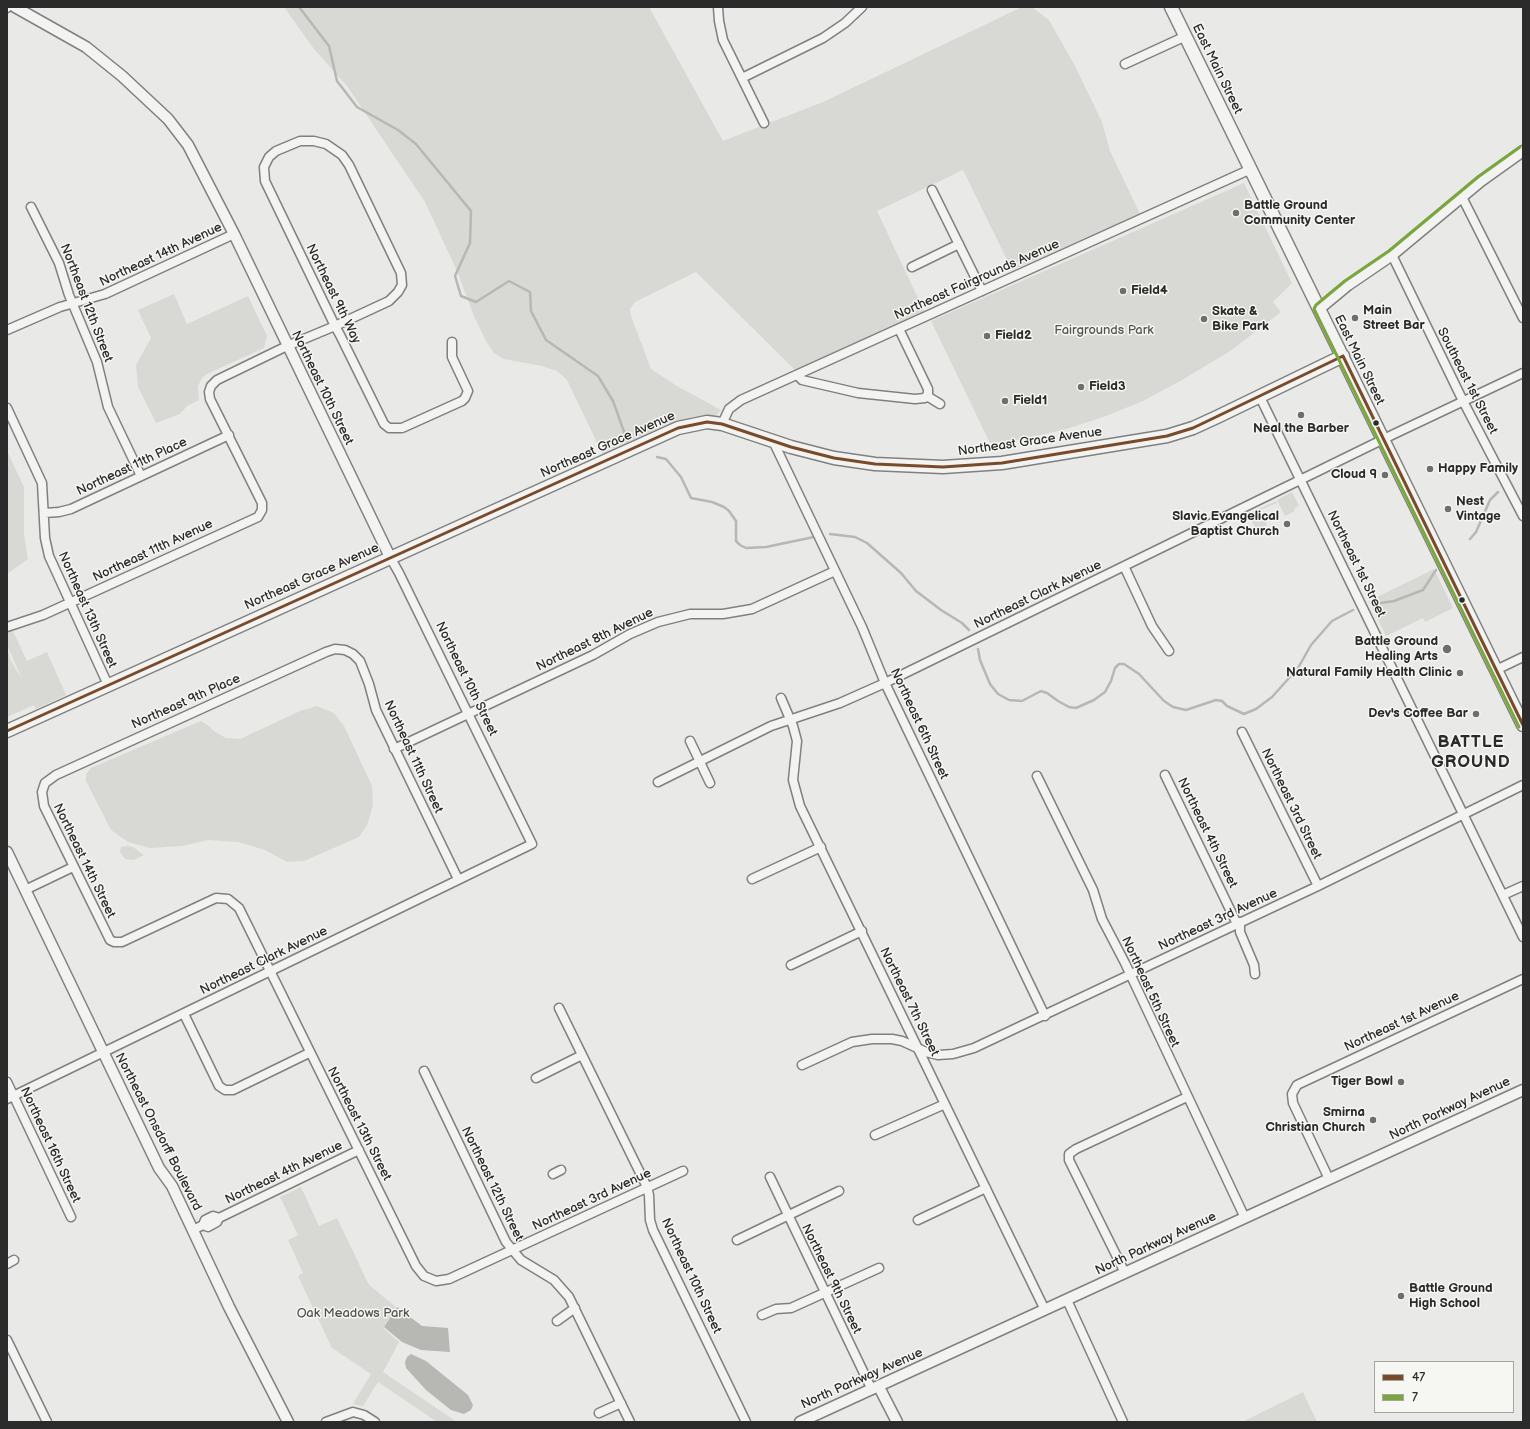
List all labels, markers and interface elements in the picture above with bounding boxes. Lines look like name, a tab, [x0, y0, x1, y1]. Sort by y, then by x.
street label: East Main Street	[1189, 22, 1245, 116]
place label: Battle Ground Community Center	[1244, 198, 1355, 229]
marker: Battle Ground Community Center	[1231, 208, 1241, 218]
street label: Northeast 14th Avenue	[97, 220, 225, 290]
street label: Northeast Fairgrounds Avenue	[892, 236, 1062, 324]
street label: Northeast 12th Street	[56, 242, 116, 364]
street label: Northeast 9th Way	[302, 242, 364, 346]
place label: Field4	[1131, 283, 1168, 299]
marker: Field4	[1118, 286, 1128, 296]
place label: Main Street Bar	[1363, 303, 1425, 334]
place label: Skate & Bike Park	[1212, 304, 1269, 335]
street label: East Main Street	[1331, 313, 1387, 407]
marker: Main Street Bar	[1350, 313, 1360, 323]
marker: Skate & Bike Park	[1199, 314, 1209, 324]
park label: Fairgrounds Park	[1054, 323, 1154, 339]
street label: Southeast 1st Street	[1433, 325, 1501, 437]
street label: Northeast 10th Street	[288, 328, 356, 448]
place label: Field2	[995, 328, 1032, 344]
marker: Field2	[982, 331, 992, 341]
place label: Field3	[1089, 379, 1126, 395]
marker: Field3	[1076, 382, 1086, 392]
place label: Field1	[1013, 393, 1047, 409]
marker: Field1	[1000, 396, 1010, 406]
street label: Northeast Grace Avenue	[538, 408, 678, 482]
marker: Neal the Barber	[1296, 410, 1306, 420]
unlabelled marker	[1371, 418, 1381, 428]
place label: Neal the Barber	[1253, 421, 1349, 437]
street label: Northeast Grace Avenue	[957, 424, 1103, 460]
street label: Northeast 11th Place	[74, 435, 190, 499]
place label: Happy Family	[1438, 461, 1518, 477]
marker: Happy Family	[1425, 464, 1435, 474]
place label: Cloud 9	[1331, 467, 1377, 483]
marker: Cloud 9	[1380, 470, 1390, 480]
place label: Nest Vintage	[1456, 494, 1501, 525]
marker: Nest Vintage	[1443, 504, 1453, 514]
street label: Northeast 1st Street	[1323, 508, 1389, 620]
place label: Slavic Evangelical Baptist Church	[1172, 509, 1279, 540]
street label: Northeast 11th Avenue	[91, 516, 215, 586]
marker: Slavic Evangelical Baptist Church	[1282, 519, 1292, 529]
street label: Northeast Grace Avenue	[242, 540, 382, 614]
street label: Northeast 13th Street	[54, 549, 120, 671]
street label: Northeast Clark Avenue	[972, 557, 1104, 633]
unlabelled marker	[1457, 595, 1467, 605]
street label: Northeast 8th Avenue	[534, 605, 656, 675]
street label: Northeast 10th Street	[432, 619, 500, 739]
place label: Battle Ground Healing Arts	[1354, 634, 1438, 665]
marker: Battle Ground Healing Arts	[1441, 643, 1453, 655]
place label: Natural Family Health Clinic	[1286, 665, 1452, 681]
street label: Northeast 6th Street	[886, 666, 952, 782]
marker: Natural Family Health Clinic	[1455, 668, 1465, 678]
street label: Northeast 9th Place	[129, 671, 243, 733]
street label: Northeast 11th Street	[380, 698, 446, 816]
place label: Dev's Coffee Bar	[1368, 706, 1468, 722]
marker: Dev's Coffee Bar	[1471, 709, 1481, 719]
district label: BATTLE GROUND	[1431, 733, 1511, 773]
street label: Northeast 3rd Street	[1257, 746, 1325, 862]
street label: Northeast 4th Street	[1174, 775, 1240, 891]
street label: Northeast 14th Street	[49, 801, 119, 921]
street label: Northeast 3rd Avenue	[1156, 886, 1280, 954]
street label: Northeast Clark Avenue	[198, 923, 330, 999]
street label: Northeast 5th Street	[1118, 934, 1182, 1050]
street label: Northeast 7th Street	[876, 945, 942, 1059]
street label: Northeast 1st Avenue	[1342, 989, 1462, 1055]
street label: Northeast Onsdorff Boulevard	[111, 1050, 205, 1214]
street label: Northeast 13th Street	[324, 1065, 394, 1183]
place label: Tiger Bowl	[1331, 1074, 1393, 1090]
street label: North Parkway Avenue	[1387, 1074, 1513, 1144]
marker: Tiger Bowl	[1396, 1077, 1406, 1087]
street label: Northeast 16th Street	[16, 1085, 84, 1205]
place label: Smirna Christian Church	[1265, 1105, 1365, 1136]
marker: Smirna Christian Church	[1368, 1115, 1378, 1125]
street label: Northeast 12th Street	[458, 1124, 526, 1244]
street label: Northeast 4th Avenue	[223, 1138, 345, 1208]
street label: Northeast 3rd Avenue	[530, 1166, 654, 1234]
street label: North Parkway Avenue	[1093, 1209, 1219, 1279]
street label: Northeast 10th Street	[657, 1216, 725, 1336]
street label: Northeast 9th Street	[798, 1222, 864, 1336]
place label: Battle Ground High School	[1409, 1281, 1493, 1312]
marker: Battle Ground High School	[1396, 1291, 1406, 1301]
park label: Oak Meadows Park	[297, 1306, 409, 1322]
street label: North Parkway Avenue	[799, 1345, 925, 1413]
legend	[1374, 1361, 1514, 1413]
text: 47	[1412, 1370, 1425, 1385]
text: 7	[1412, 1390, 1418, 1405]

